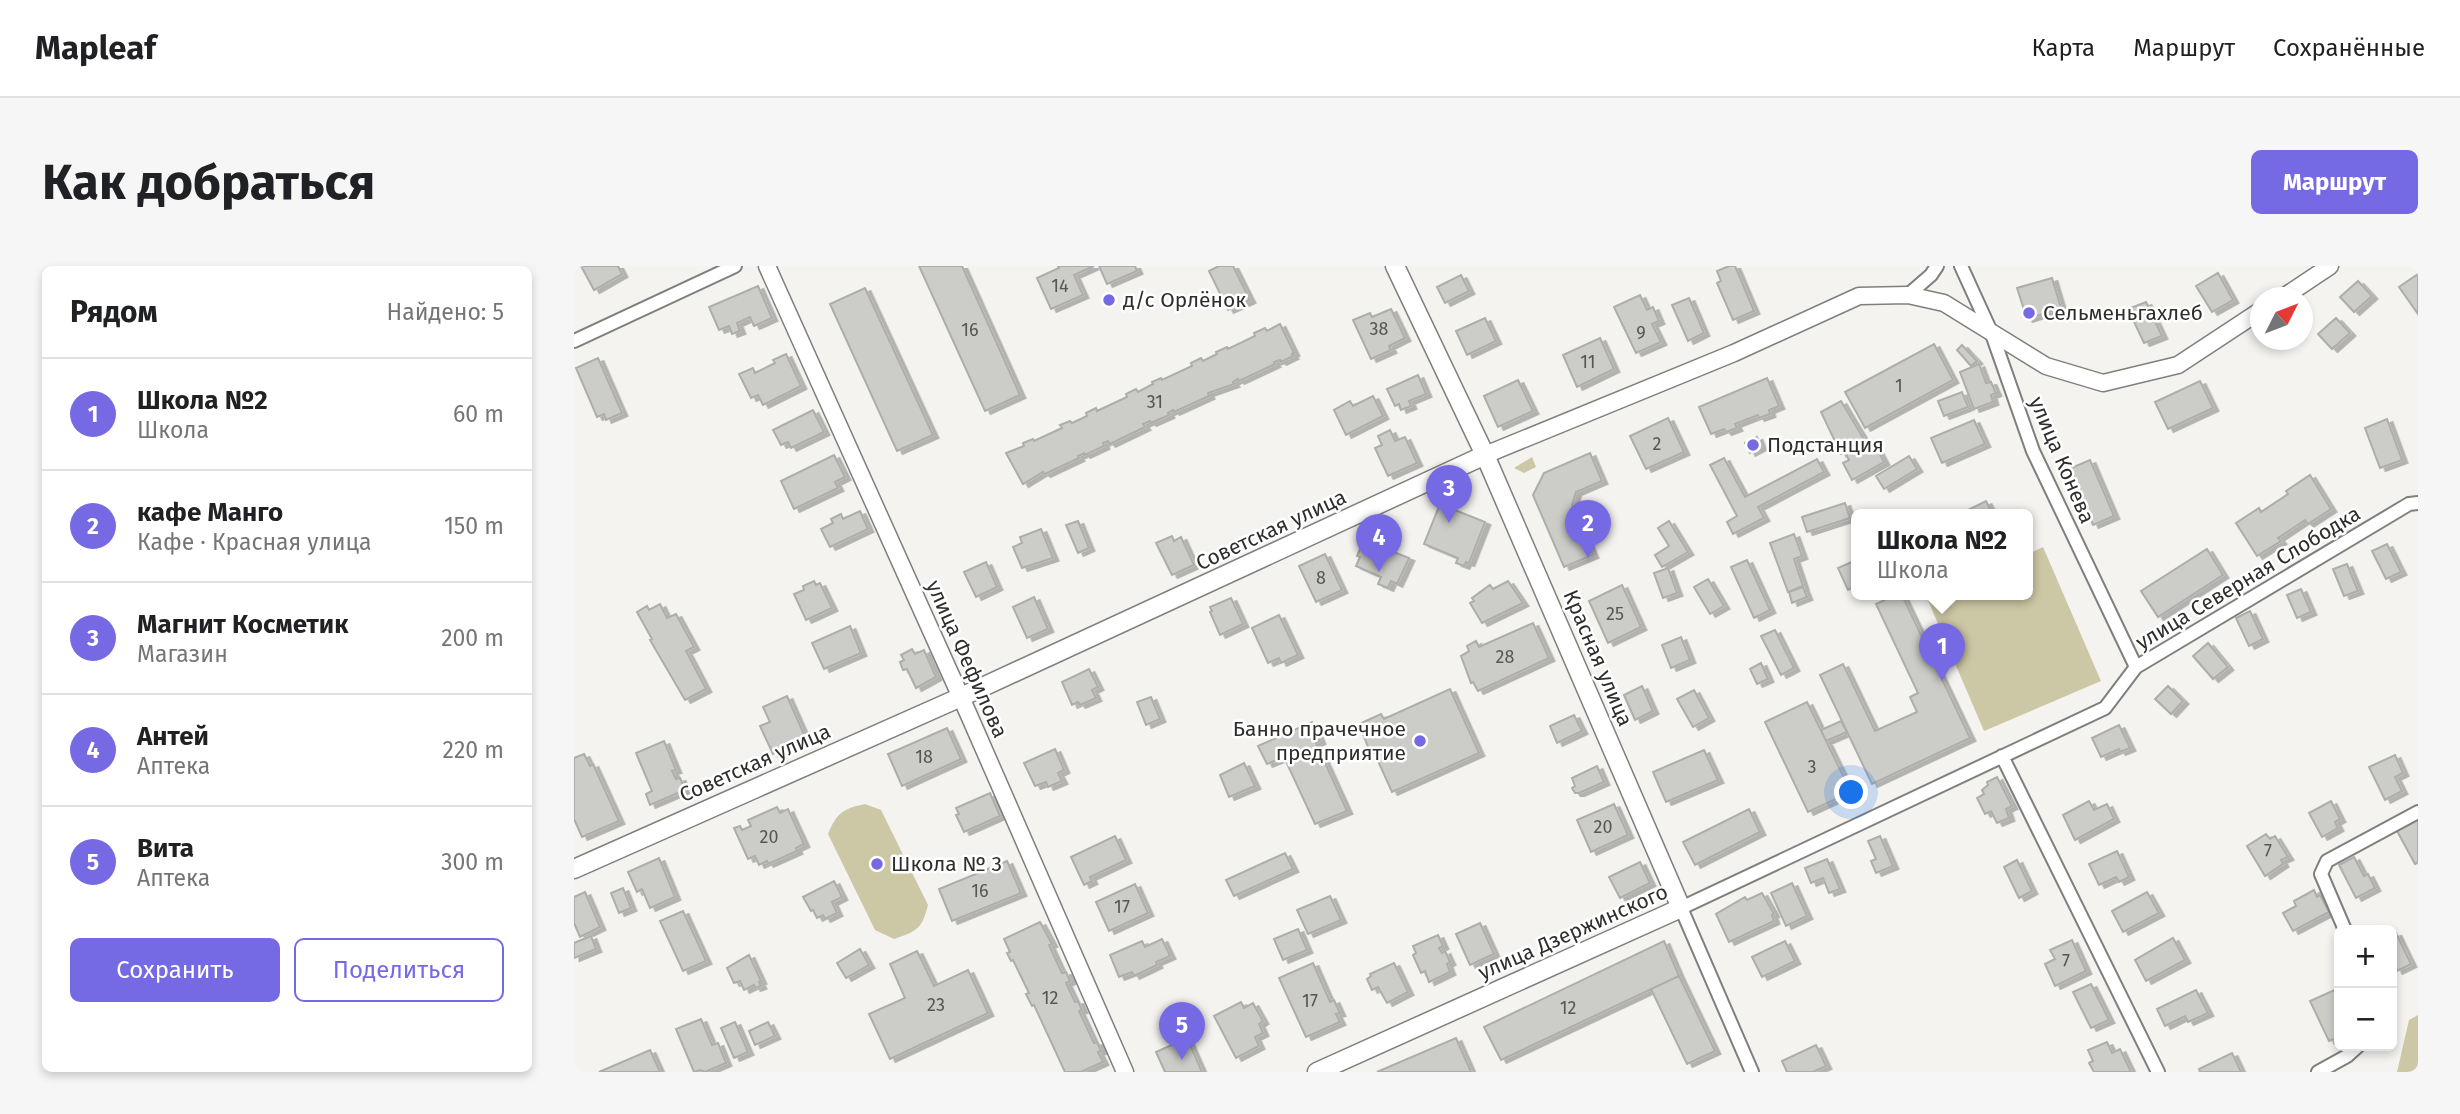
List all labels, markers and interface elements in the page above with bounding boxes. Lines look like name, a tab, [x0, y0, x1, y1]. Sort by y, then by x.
text: Mapleaf	[35, 28, 156, 68]
text: Карта	[2032, 34, 2095, 62]
text: Маршрут	[2133, 34, 2235, 62]
text: Сохранённые	[2273, 34, 2425, 62]
button: Маршрут	[2251, 150, 2418, 214]
text: Как добраться	[42, 153, 375, 212]
house number: 14	[1051, 275, 1069, 297]
place label: д/с Орлёнок	[1123, 287, 1246, 313]
north arrow	[2250, 287, 2313, 350]
marker: д/с Орлёнок	[1101, 292, 1117, 308]
text: Рядом	[70, 294, 158, 330]
text: Найдено: 5	[387, 298, 504, 326]
place label: Сельменьгахлеб	[2043, 300, 2203, 326]
marker: Сельменьгахлеб	[2021, 305, 2037, 321]
house number: 38	[1370, 318, 1389, 340]
house number: 16	[961, 319, 979, 341]
house number: 9	[1636, 322, 1646, 344]
house number: 11	[1580, 351, 1596, 373]
house number: 1	[1895, 375, 1903, 397]
text: Школа №2	[137, 385, 268, 416]
house number: 31	[1147, 391, 1163, 413]
street label: улица Конева	[2024, 393, 2100, 527]
text: 1	[88, 400, 98, 428]
text: 60 m	[453, 400, 504, 428]
text: Школа	[137, 416, 209, 444]
place label: Подстанция	[1767, 432, 1884, 458]
house number: 2	[1653, 433, 1662, 455]
marker: Подстанция	[1745, 437, 1761, 453]
pin: 3	[1426, 465, 1472, 523]
street label: Советская улица	[1192, 484, 1350, 576]
text: кафе Манго	[137, 497, 283, 528]
pin: 2	[1565, 500, 1611, 558]
street label: улица Северная Слободка	[2131, 501, 2365, 655]
popup	[1851, 509, 2033, 600]
text: 2	[87, 512, 99, 540]
text: 150 m	[444, 512, 504, 540]
pin: 4	[1356, 514, 1402, 572]
text: Школа №2	[1877, 525, 2007, 556]
text: Кафе · Красная улица	[137, 528, 371, 556]
text: Школа	[1877, 556, 1949, 584]
house number: 8	[1316, 567, 1326, 589]
street label: улица Фефилова	[921, 576, 1013, 742]
street label: Красная улица	[1558, 586, 1638, 730]
house number: 25	[1606, 603, 1624, 625]
text: Магнит Косметик	[137, 609, 348, 640]
pin: 1	[1919, 623, 1965, 681]
text: 3	[87, 624, 99, 652]
text: 200 m	[441, 624, 504, 652]
text: Магазин	[137, 640, 228, 668]
house number: 28	[1496, 646, 1514, 668]
place label: Банно прачечное предприятие	[1233, 716, 1406, 766]
street label: Советская улица	[675, 718, 835, 808]
text: Антей	[137, 721, 209, 752]
marker: Банно прачечное предприятие	[1412, 733, 1428, 749]
text: 4	[87, 736, 100, 764]
text: 220 m	[443, 736, 504, 764]
house number: 18	[915, 746, 933, 768]
text: Аптека	[137, 752, 210, 780]
house number: 3	[1808, 756, 1816, 778]
your location	[1834, 775, 1868, 809]
house number: 20	[1594, 816, 1612, 838]
house number: 20	[760, 826, 778, 848]
text: Вита	[137, 833, 194, 864]
house number: 7	[2264, 840, 2272, 862]
text: 5	[87, 848, 99, 876]
text: 300 m	[441, 848, 504, 876]
place label: Школа № 3	[891, 851, 1002, 877]
marker: Школа № 3	[869, 856, 885, 872]
text: Аптека	[137, 864, 210, 892]
street label: улица Дзержинского	[1474, 878, 1672, 986]
house number: 16	[971, 880, 989, 902]
house number: 17	[1114, 896, 1130, 918]
map controls	[2334, 925, 2397, 1051]
button: +	[2334, 925, 2397, 988]
button: Сохранить	[70, 938, 280, 1002]
button: Поделиться	[294, 938, 504, 1002]
house number: 7	[2062, 950, 2070, 972]
house number: 12	[1042, 987, 1058, 1009]
button: −	[2334, 988, 2397, 1051]
house number: 17	[1302, 990, 1318, 1012]
house number: 23	[927, 994, 945, 1016]
house number: 12	[1560, 997, 1576, 1019]
pin: 5	[1159, 1002, 1205, 1060]

